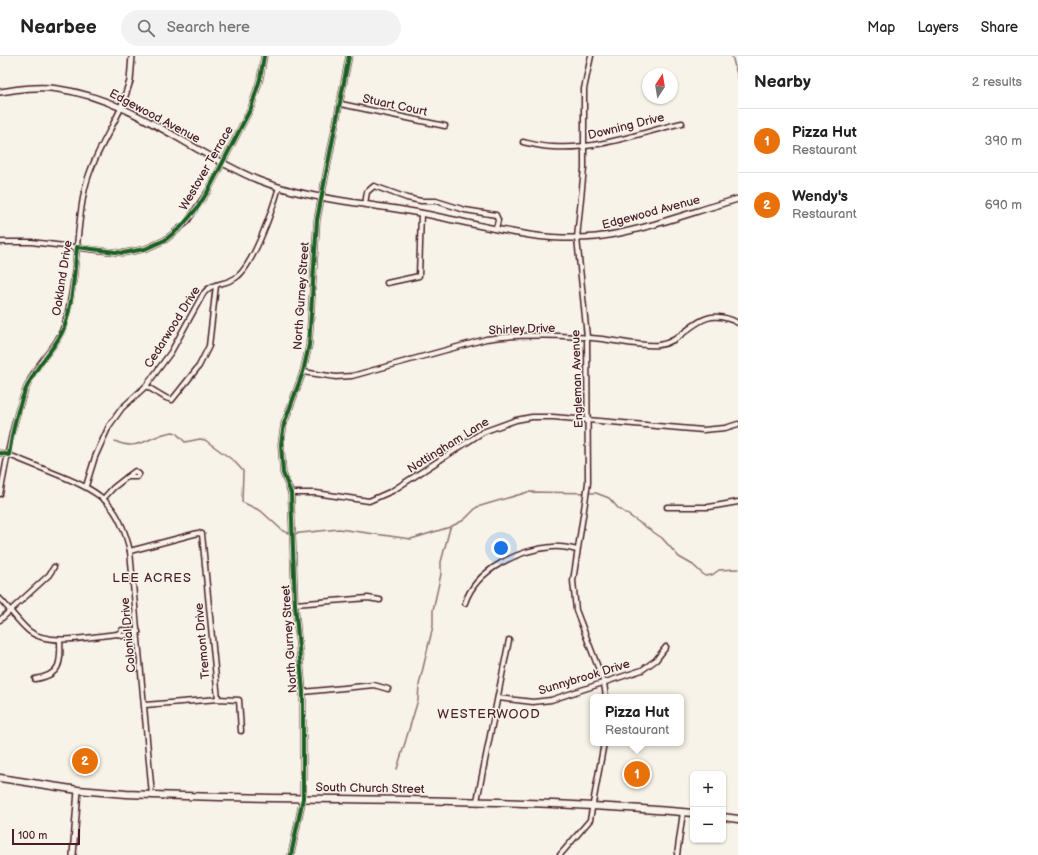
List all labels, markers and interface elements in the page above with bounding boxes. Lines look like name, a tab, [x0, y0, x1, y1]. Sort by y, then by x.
search box	[121, 10, 401, 46]
text: Nearbee	[20, 16, 97, 39]
icon: search	[135, 17, 157, 39]
text: Search here	[167, 18, 250, 37]
text: Map	[867, 19, 895, 36]
text: Layers	[917, 19, 959, 36]
text: Share	[981, 19, 1018, 36]
north arrow	[642, 68, 678, 104]
text: Nearby	[754, 72, 811, 92]
text: 2 results	[972, 74, 1022, 90]
street label: Edgewood Avenue	[107, 86, 203, 147]
street label: Stuart Court	[361, 91, 429, 120]
street label: Downing Drive	[586, 110, 666, 143]
street label: Westover Terrace	[176, 123, 237, 213]
text: Pizza Hut	[792, 123, 857, 142]
text: 1	[764, 133, 770, 149]
text: 390 m	[985, 133, 1022, 149]
text: Restaurant	[792, 142, 857, 158]
text: Wendy's	[792, 187, 848, 206]
street label: Edgewood Avenue	[600, 192, 702, 233]
text: 2	[763, 197, 771, 213]
text: 690 m	[985, 197, 1022, 213]
text: Restaurant	[792, 206, 857, 222]
street label: Oakland Drive	[49, 239, 76, 317]
street label: North Gurney Street	[290, 241, 313, 351]
street label: Cedarwood Drive	[141, 284, 204, 371]
street label: Shirley Drive	[488, 321, 556, 338]
street label: Engleman Avenue	[568, 330, 587, 428]
street label: Nottingham Lane	[405, 414, 492, 477]
your location	[491, 538, 511, 558]
district label: LEE ACRES	[112, 570, 192, 586]
street label: North Gurney Street	[278, 584, 301, 693]
street label: Colonial Drive	[118, 597, 139, 673]
street label: Tremont Drive	[192, 602, 213, 680]
street label: Sunnybrook Drive	[537, 656, 632, 698]
popup	[590, 694, 684, 746]
text: Pizza Hut	[605, 703, 669, 722]
district label: WESTERWOOD	[437, 706, 541, 722]
text: Restaurant	[605, 722, 669, 738]
pin: 2	[72, 746, 98, 776]
pin: 1	[624, 759, 650, 789]
map controls	[690, 771, 726, 843]
button: +	[690, 771, 726, 807]
street label: South Church Street	[315, 780, 425, 797]
button: −	[690, 807, 726, 843]
scale bar	[12, 827, 80, 846]
text: 100 m	[18, 829, 47, 842]

